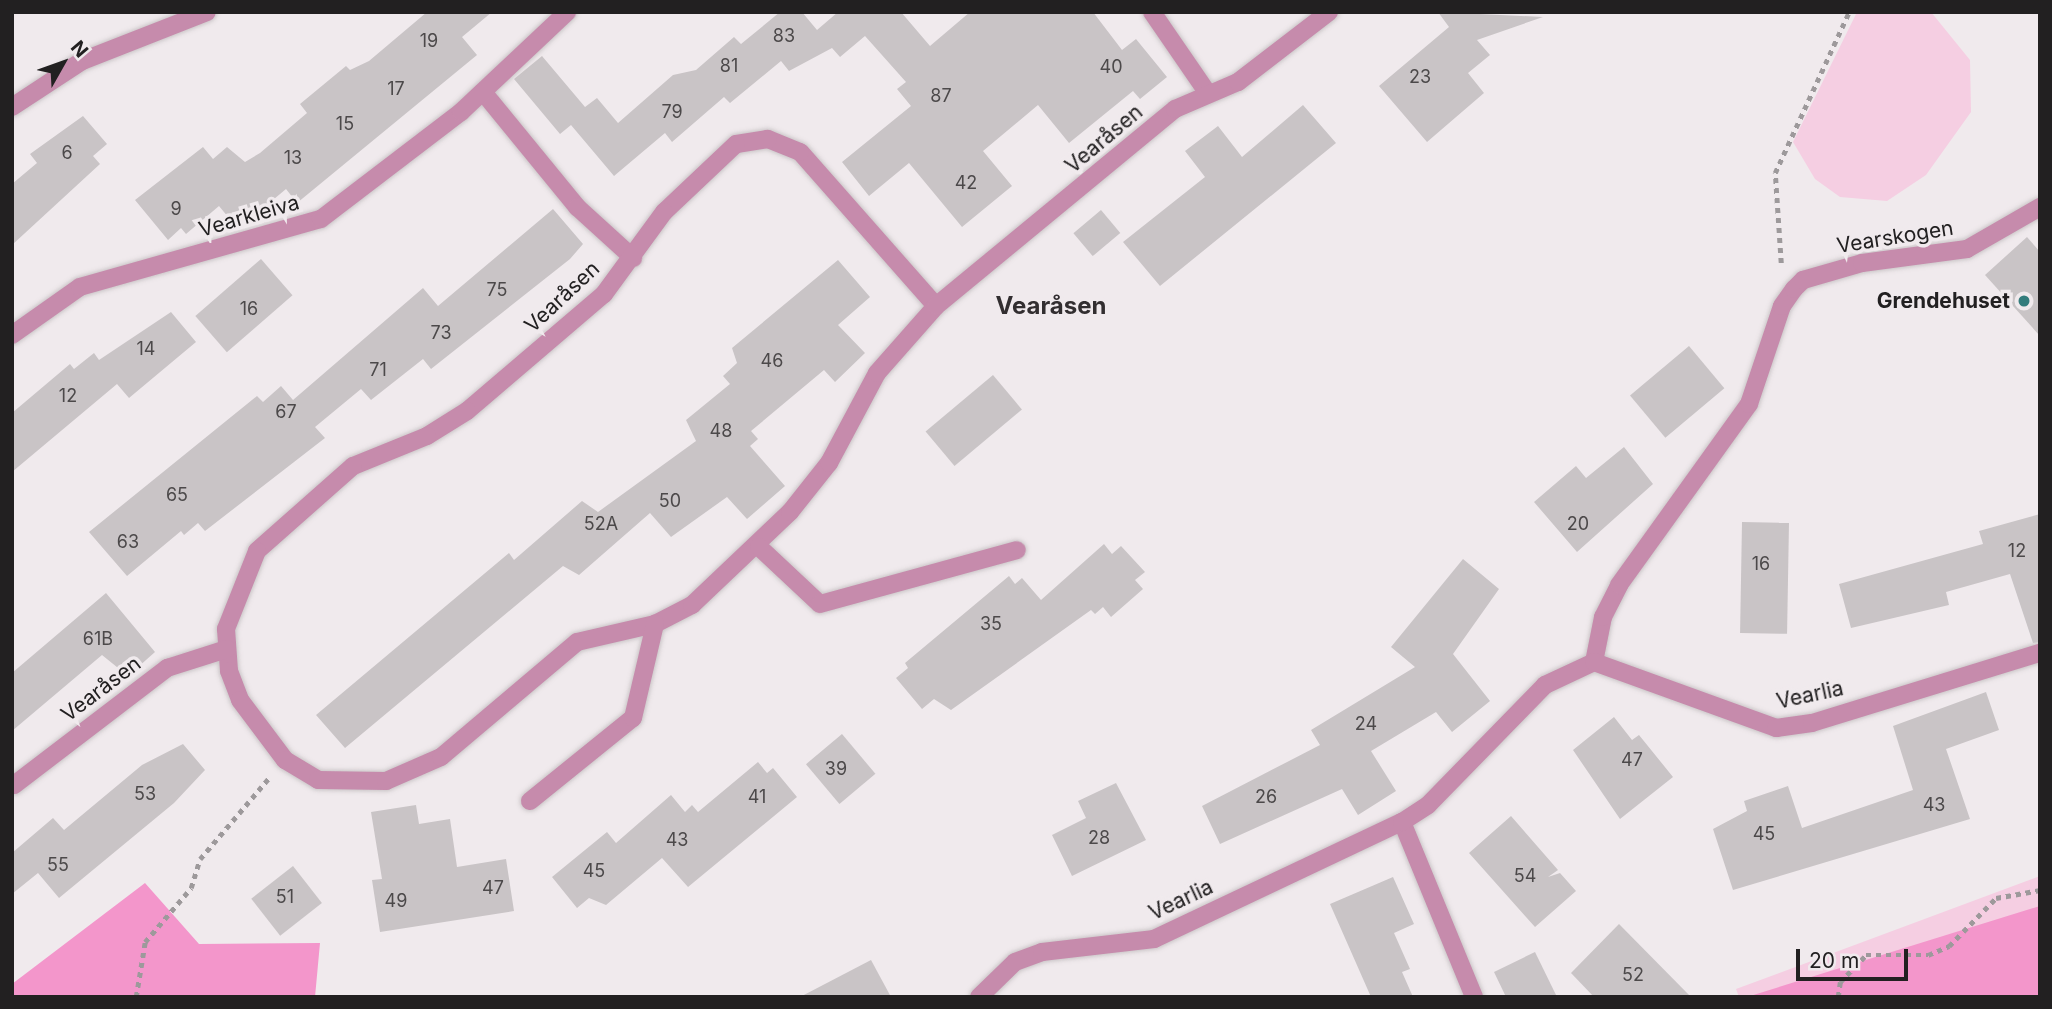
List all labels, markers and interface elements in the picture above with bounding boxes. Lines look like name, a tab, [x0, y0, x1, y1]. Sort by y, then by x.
house number: 83	[773, 25, 795, 47]
north arrow	[28, 28, 98, 98]
house number: 19	[420, 30, 438, 52]
text: N	[66, 36, 93, 62]
house number: 81	[720, 55, 738, 77]
house number: 40	[1100, 56, 1122, 78]
house number: 23	[1409, 66, 1431, 88]
house number: 17	[387, 78, 405, 100]
house number: 87	[930, 85, 952, 107]
street label: Vearåsen	[1060, 99, 1148, 179]
house number: 79	[661, 101, 683, 123]
house number: 15	[336, 113, 354, 135]
house number: 6	[61, 142, 73, 164]
house number: 13	[284, 147, 302, 169]
house number: 42	[955, 172, 977, 194]
street label: Vearkleiva	[196, 190, 302, 242]
house number: 9	[170, 198, 182, 220]
street label: Vearskogen	[1835, 215, 1955, 259]
street label: Vearåsen	[519, 256, 605, 338]
house number: 75	[487, 279, 507, 301]
place label: Grendehuset	[1877, 288, 2010, 314]
district label: Vearåsen	[996, 292, 1106, 320]
marker: Grendehuset	[2016, 293, 2032, 309]
house number: 16	[240, 298, 258, 320]
house number: 73	[430, 322, 452, 344]
house number: 14	[137, 338, 155, 360]
house number: 46	[761, 350, 783, 372]
house number: 71	[369, 359, 387, 381]
house number: 12	[59, 385, 77, 407]
house number: 67	[275, 401, 297, 423]
house number: 48	[710, 420, 732, 442]
house number: 65	[166, 484, 188, 506]
house number: 50	[659, 490, 681, 512]
house number: 52A	[584, 513, 618, 535]
house number: 20	[1567, 513, 1589, 535]
house number: 63	[117, 531, 139, 553]
house number: 12	[2008, 540, 2026, 562]
house number: 16	[1752, 553, 1770, 575]
house number: 35	[980, 613, 1002, 635]
house number: 61B	[83, 628, 113, 650]
street label: Vearåsen	[56, 651, 146, 727]
street label: Vearlia	[1774, 676, 1846, 714]
house number: 24	[1355, 713, 1377, 735]
house number: 47	[1621, 749, 1643, 771]
house number: 39	[825, 758, 847, 780]
house number: 53	[134, 783, 156, 805]
house number: 41	[748, 786, 766, 808]
house number: 26	[1255, 786, 1277, 808]
house number: 43	[1923, 794, 1945, 816]
house number: 45	[1753, 823, 1775, 845]
house number: 28	[1088, 827, 1110, 849]
house number: 43	[666, 829, 688, 851]
house number: 55	[47, 854, 69, 876]
house number: 45	[583, 860, 605, 882]
house number: 54	[1514, 865, 1536, 887]
street label: Vearlia	[1145, 874, 1217, 926]
house number: 47	[482, 877, 504, 899]
house number: 51	[276, 886, 294, 908]
house number: 49	[385, 890, 407, 912]
scale bar	[1800, 936, 1912, 980]
text: 20 m	[1809, 948, 1859, 973]
house number: 52	[1622, 964, 1644, 986]

